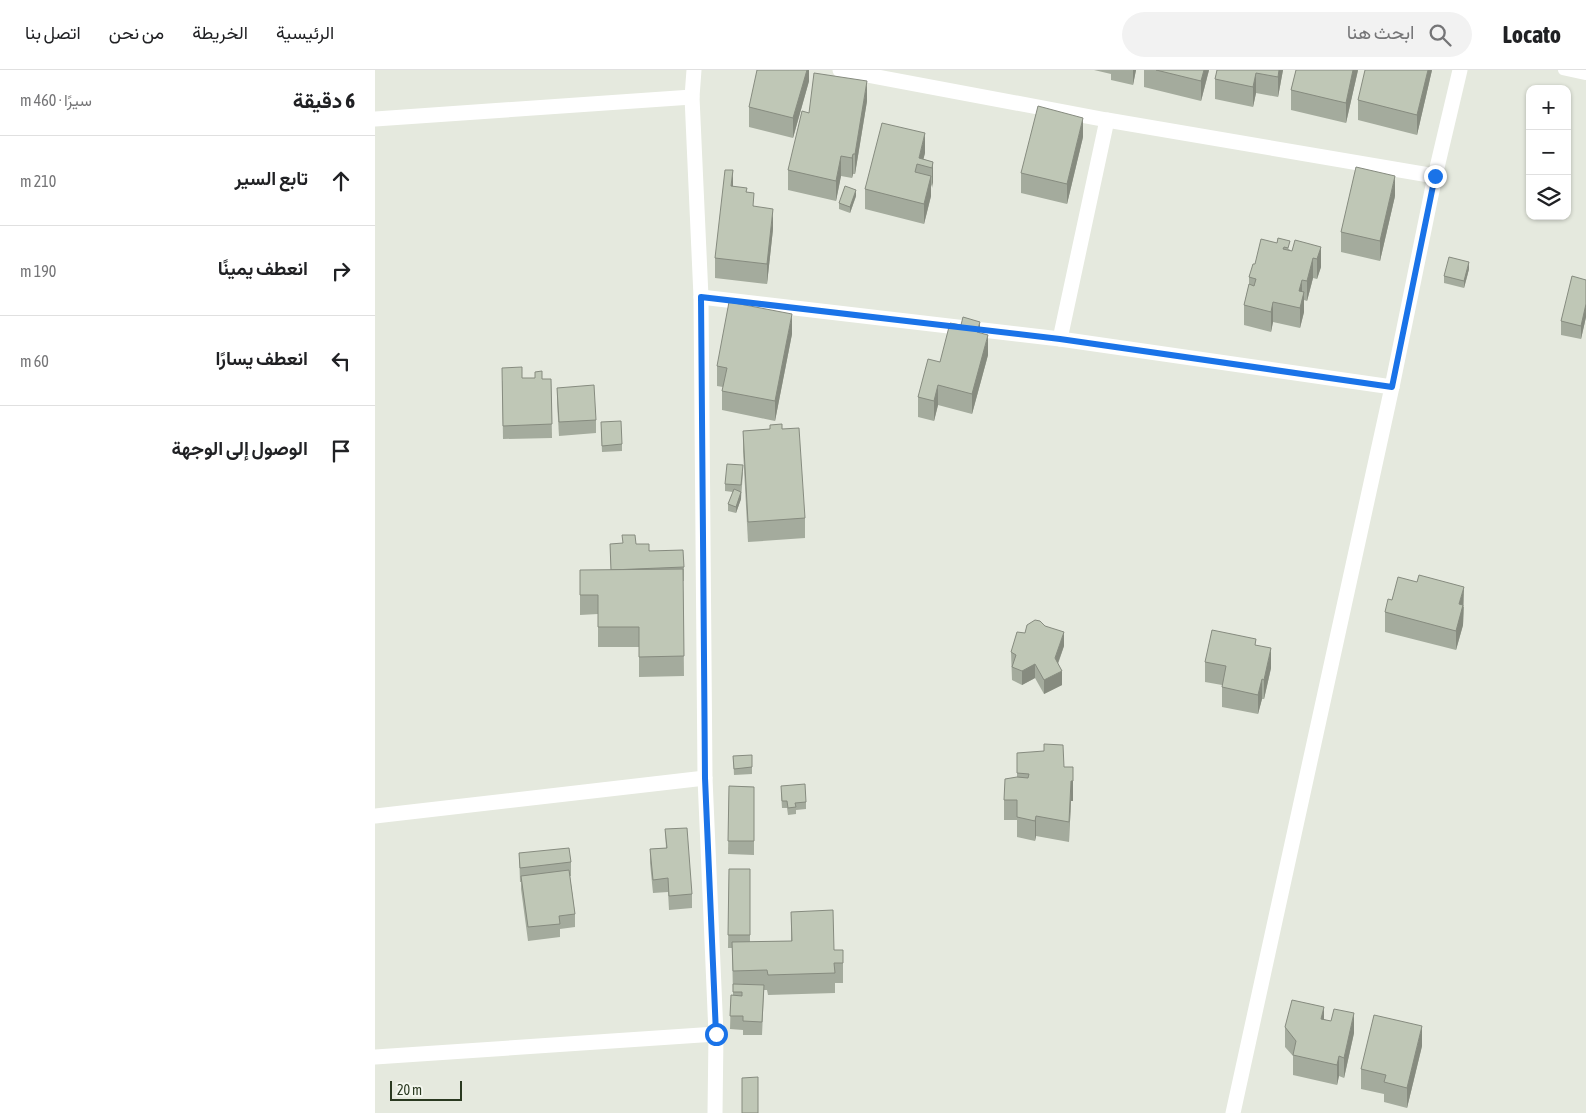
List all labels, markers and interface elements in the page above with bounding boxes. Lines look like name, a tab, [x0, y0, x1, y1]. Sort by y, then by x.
search box	[1122, 12, 1472, 57]
text: ابحث هنا	[1347, 21, 1414, 43]
icon: search	[1426, 21, 1454, 49]
text: Locato	[1502, 21, 1561, 48]
text: اتصل بنا	[25, 22, 81, 43]
text: من نحن	[109, 22, 164, 43]
text: الخريطة	[192, 22, 248, 43]
text: الرئيسية	[276, 22, 334, 43]
map controls	[1526, 85, 1571, 220]
button: +	[1526, 85, 1571, 130]
text: 6 دقيقة	[293, 88, 355, 112]
text: سيرًا · 460 m	[20, 91, 92, 109]
button: −	[1526, 130, 1571, 175]
route end	[1424, 165, 1447, 188]
text: تابع السير	[235, 167, 308, 189]
icon: ahead	[327, 167, 355, 195]
text: 210 m	[20, 172, 56, 190]
button: layers	[1526, 175, 1571, 220]
text: انعطف يمينًا	[218, 257, 308, 279]
icon: right	[327, 257, 355, 285]
text: 190 m	[20, 262, 56, 280]
text: انعطف يسارًا	[215, 347, 308, 369]
icon: left	[327, 347, 355, 375]
text: 60 m	[20, 352, 49, 370]
text: الوصول إلى الوجهة	[171, 437, 308, 459]
icon: arrive	[327, 437, 355, 465]
route start	[705, 1023, 728, 1046]
scale bar	[390, 1078, 463, 1101]
text: 20 m	[397, 1082, 422, 1098]

